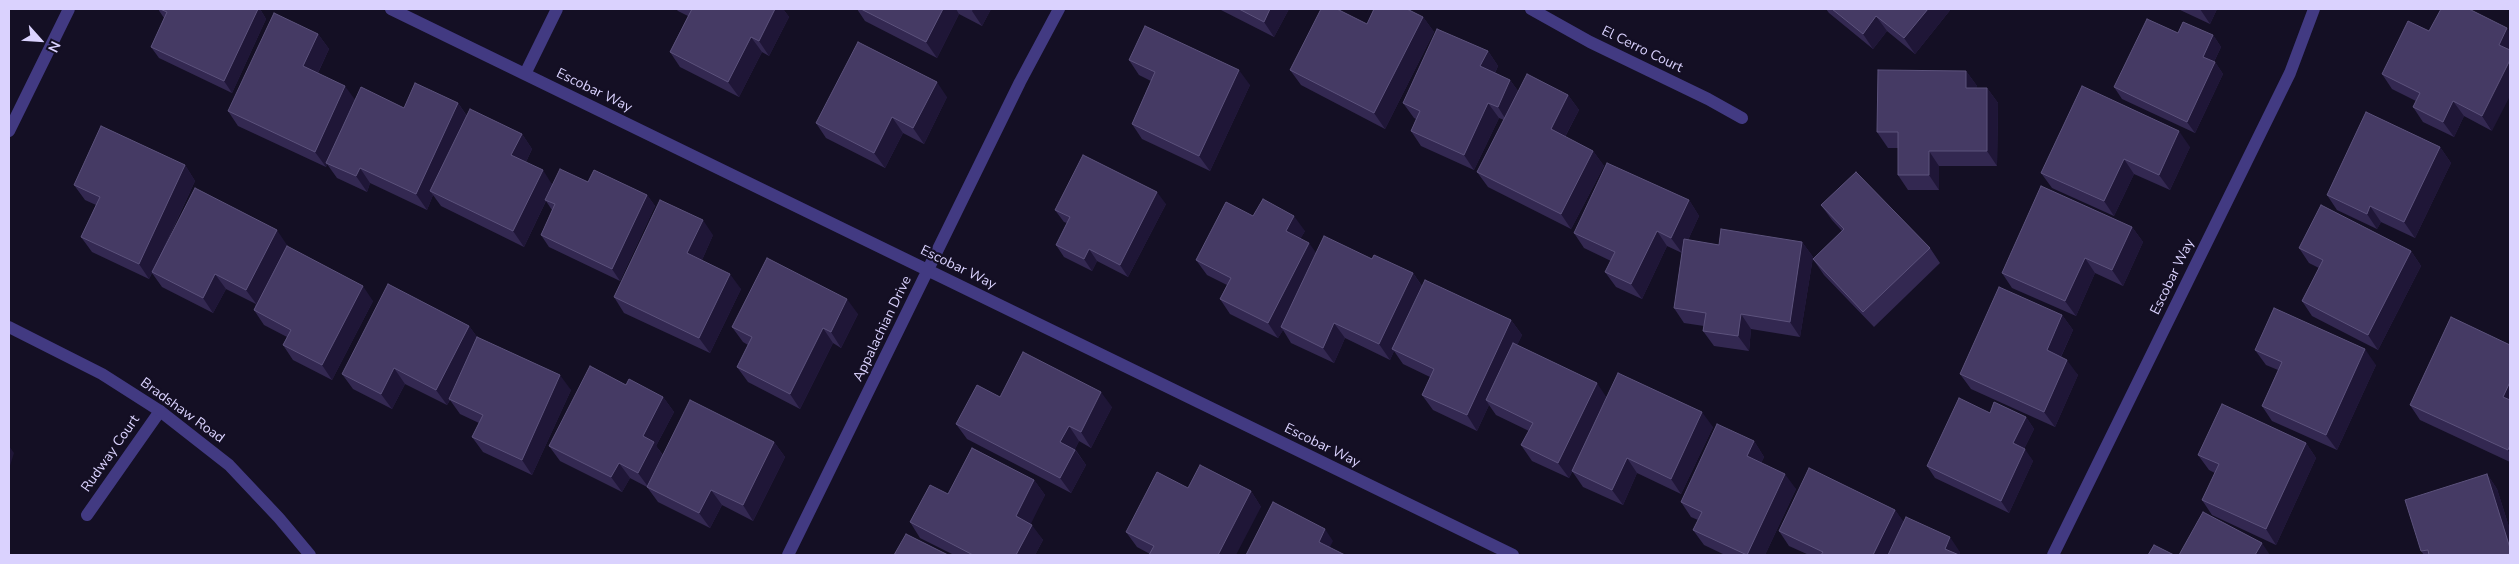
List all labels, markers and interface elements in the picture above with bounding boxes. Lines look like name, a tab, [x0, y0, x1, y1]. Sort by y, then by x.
north arrow	[15, 15, 65, 65]
street label: El Cerro Court	[1599, 23, 1685, 77]
text: N	[43, 38, 65, 56]
street label: Escobar Way	[553, 65, 635, 117]
street label: Escobar Way	[2147, 236, 2199, 318]
street label: Escobar Way	[917, 242, 999, 294]
street label: Appalachian Drive	[850, 273, 916, 385]
street label: Bradshaw Road	[137, 375, 227, 447]
street label: Rudway Court	[78, 412, 144, 496]
street label: Escobar Way	[1281, 420, 1363, 472]

